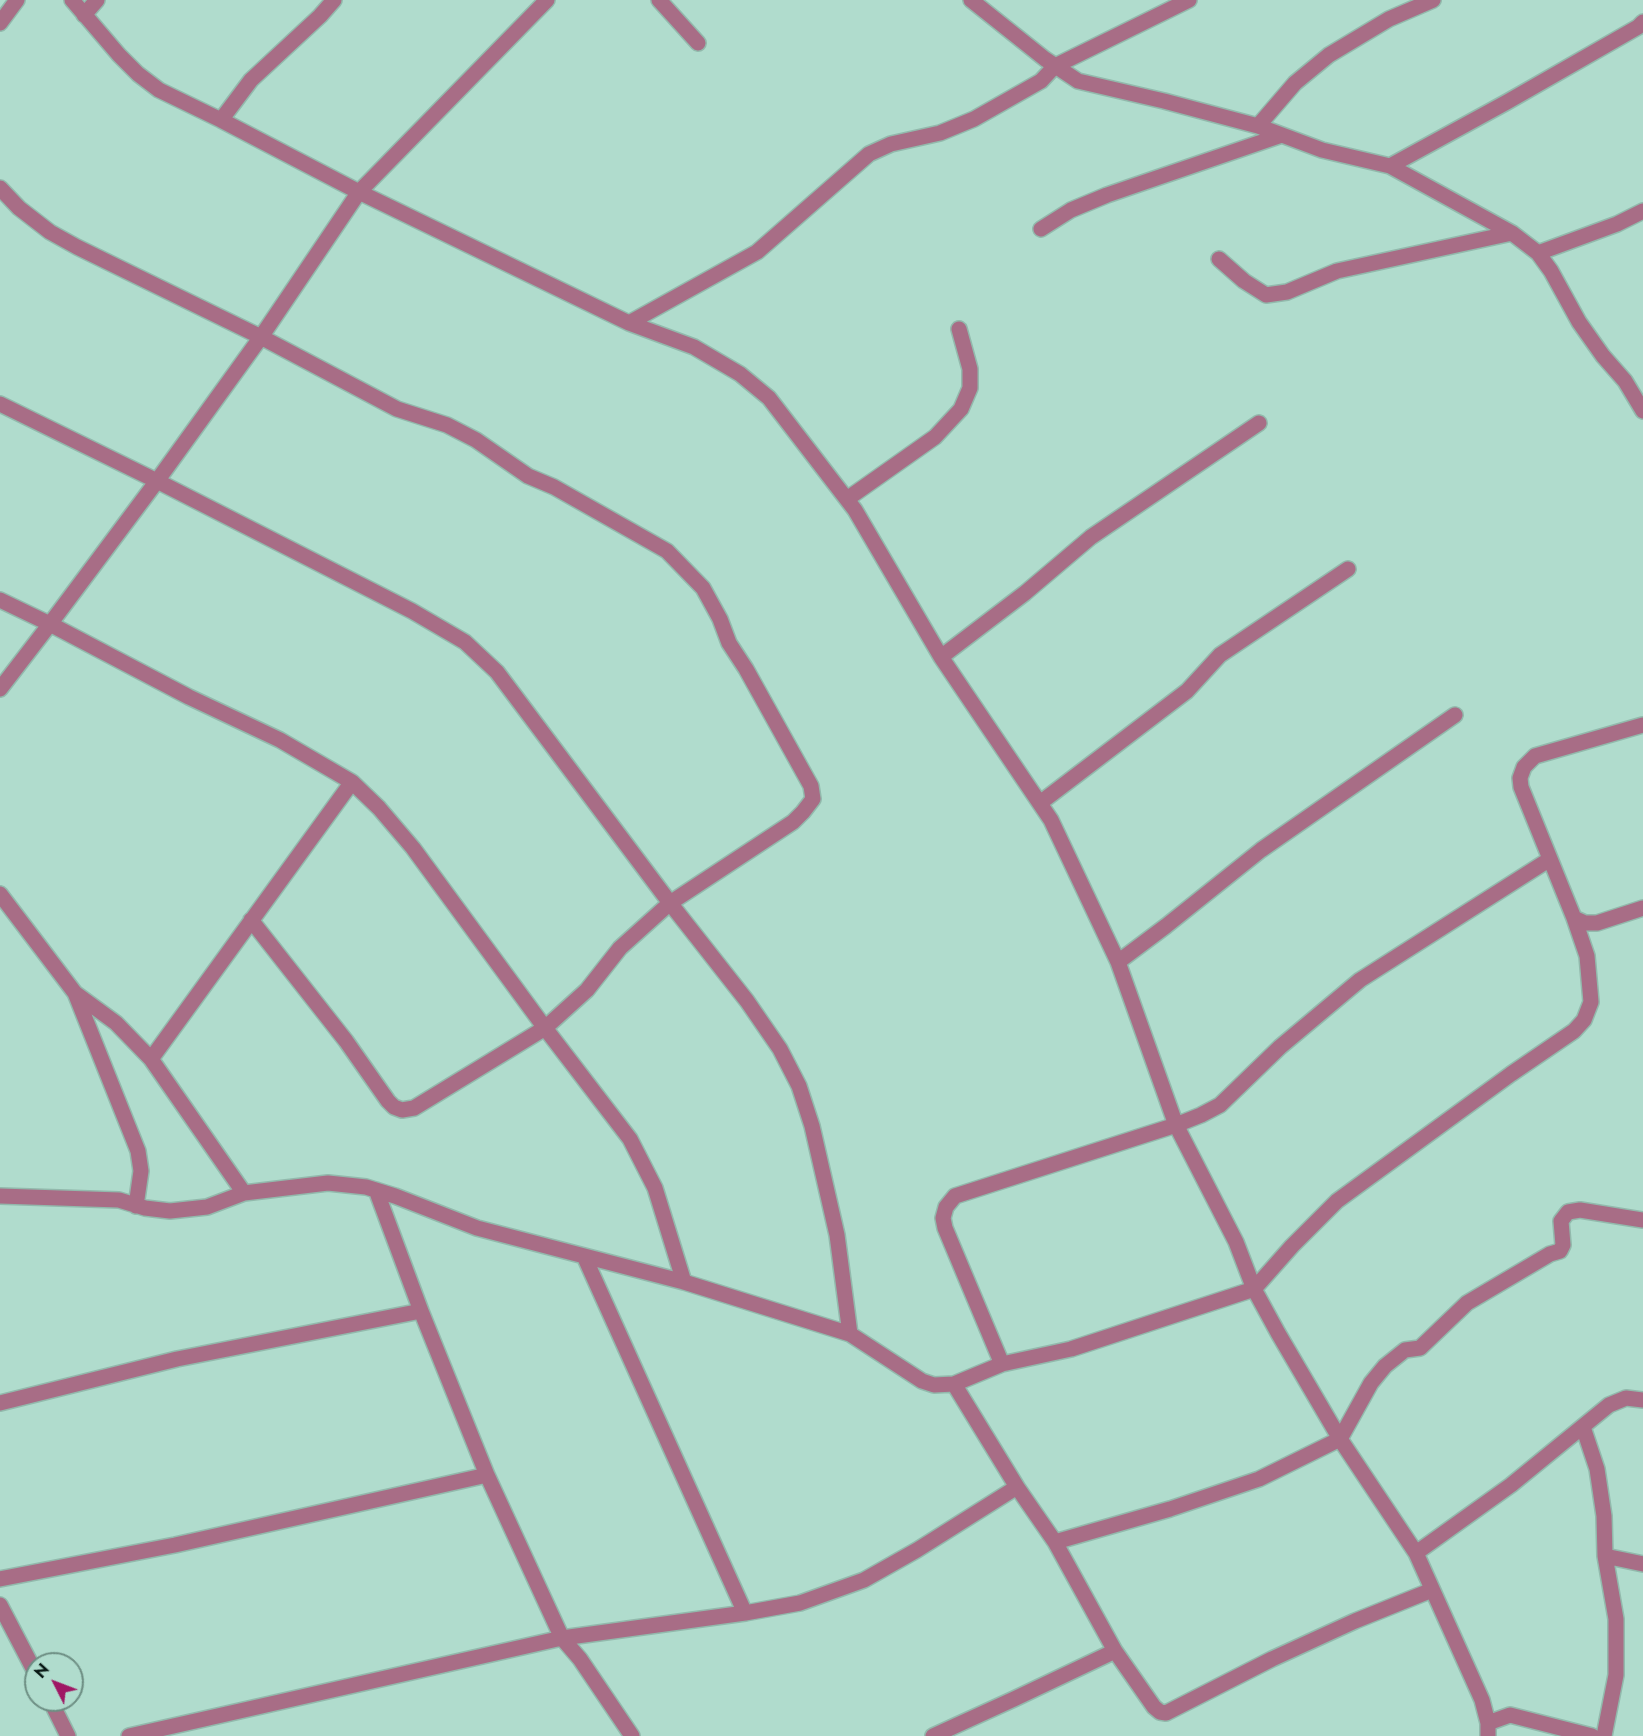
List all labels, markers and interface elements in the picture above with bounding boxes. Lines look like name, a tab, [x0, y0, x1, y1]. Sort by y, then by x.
north arrow	[24, 1652, 84, 1712]
text: N	[29, 1659, 55, 1683]

